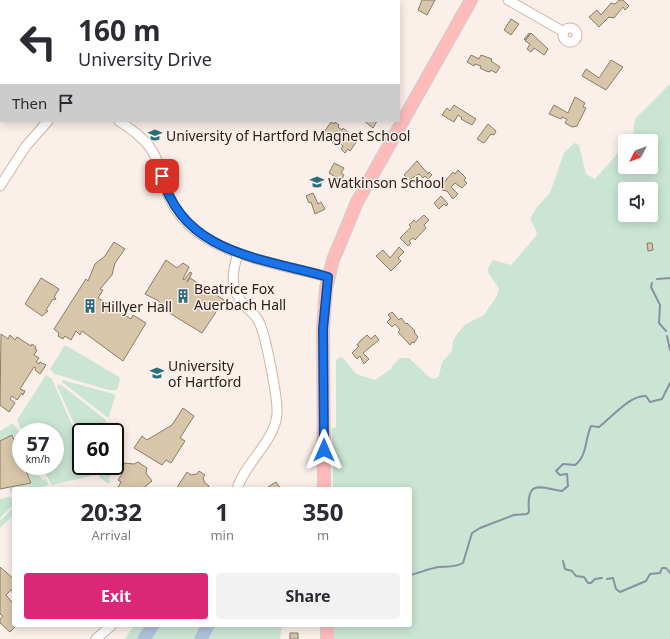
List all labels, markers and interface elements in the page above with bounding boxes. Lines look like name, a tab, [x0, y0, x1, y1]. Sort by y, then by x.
text: 160 m	[78, 11, 161, 49]
icon: left	[12, 16, 64, 68]
text: University Drive	[78, 47, 212, 71]
icon: arrive	[55, 92, 77, 114]
text: Then	[12, 93, 47, 113]
place label: University of Hartford Magnet School	[166, 126, 410, 145]
school or university icon: University of Hartford Magnet School	[147, 127, 163, 143]
north arrow	[618, 134, 658, 174]
map controls	[618, 134, 658, 222]
pin	[145, 159, 179, 193]
icon: arrive	[151, 165, 173, 187]
place label: Watkinson School	[328, 173, 444, 192]
school or university icon: Watkinson School	[309, 174, 325, 190]
button: sound	[618, 182, 658, 222]
place label: Beatrice Fox Auerbach Hall	[194, 279, 286, 314]
building icon: Beatrice Fox Auerbach Hall	[175, 288, 191, 304]
place label: Hillyer Hall	[101, 297, 172, 316]
building icon: Hillyer Hall	[82, 298, 98, 314]
place label: University of Hartford	[168, 356, 241, 391]
school or university icon: University of Hartford	[149, 365, 165, 381]
speed limit sign: 60	[72, 423, 124, 475]
position arrow	[303, 429, 345, 471]
text: 57	[27, 430, 49, 457]
text: km/h	[26, 452, 50, 466]
text: 20:32	[80, 495, 142, 528]
text: 1	[215, 495, 229, 528]
text: 350	[302, 495, 344, 528]
text: Arrival	[91, 526, 131, 544]
text: min	[210, 526, 234, 544]
text: m	[317, 526, 329, 544]
button: Exit	[24, 573, 208, 619]
button: Share	[216, 573, 400, 619]

